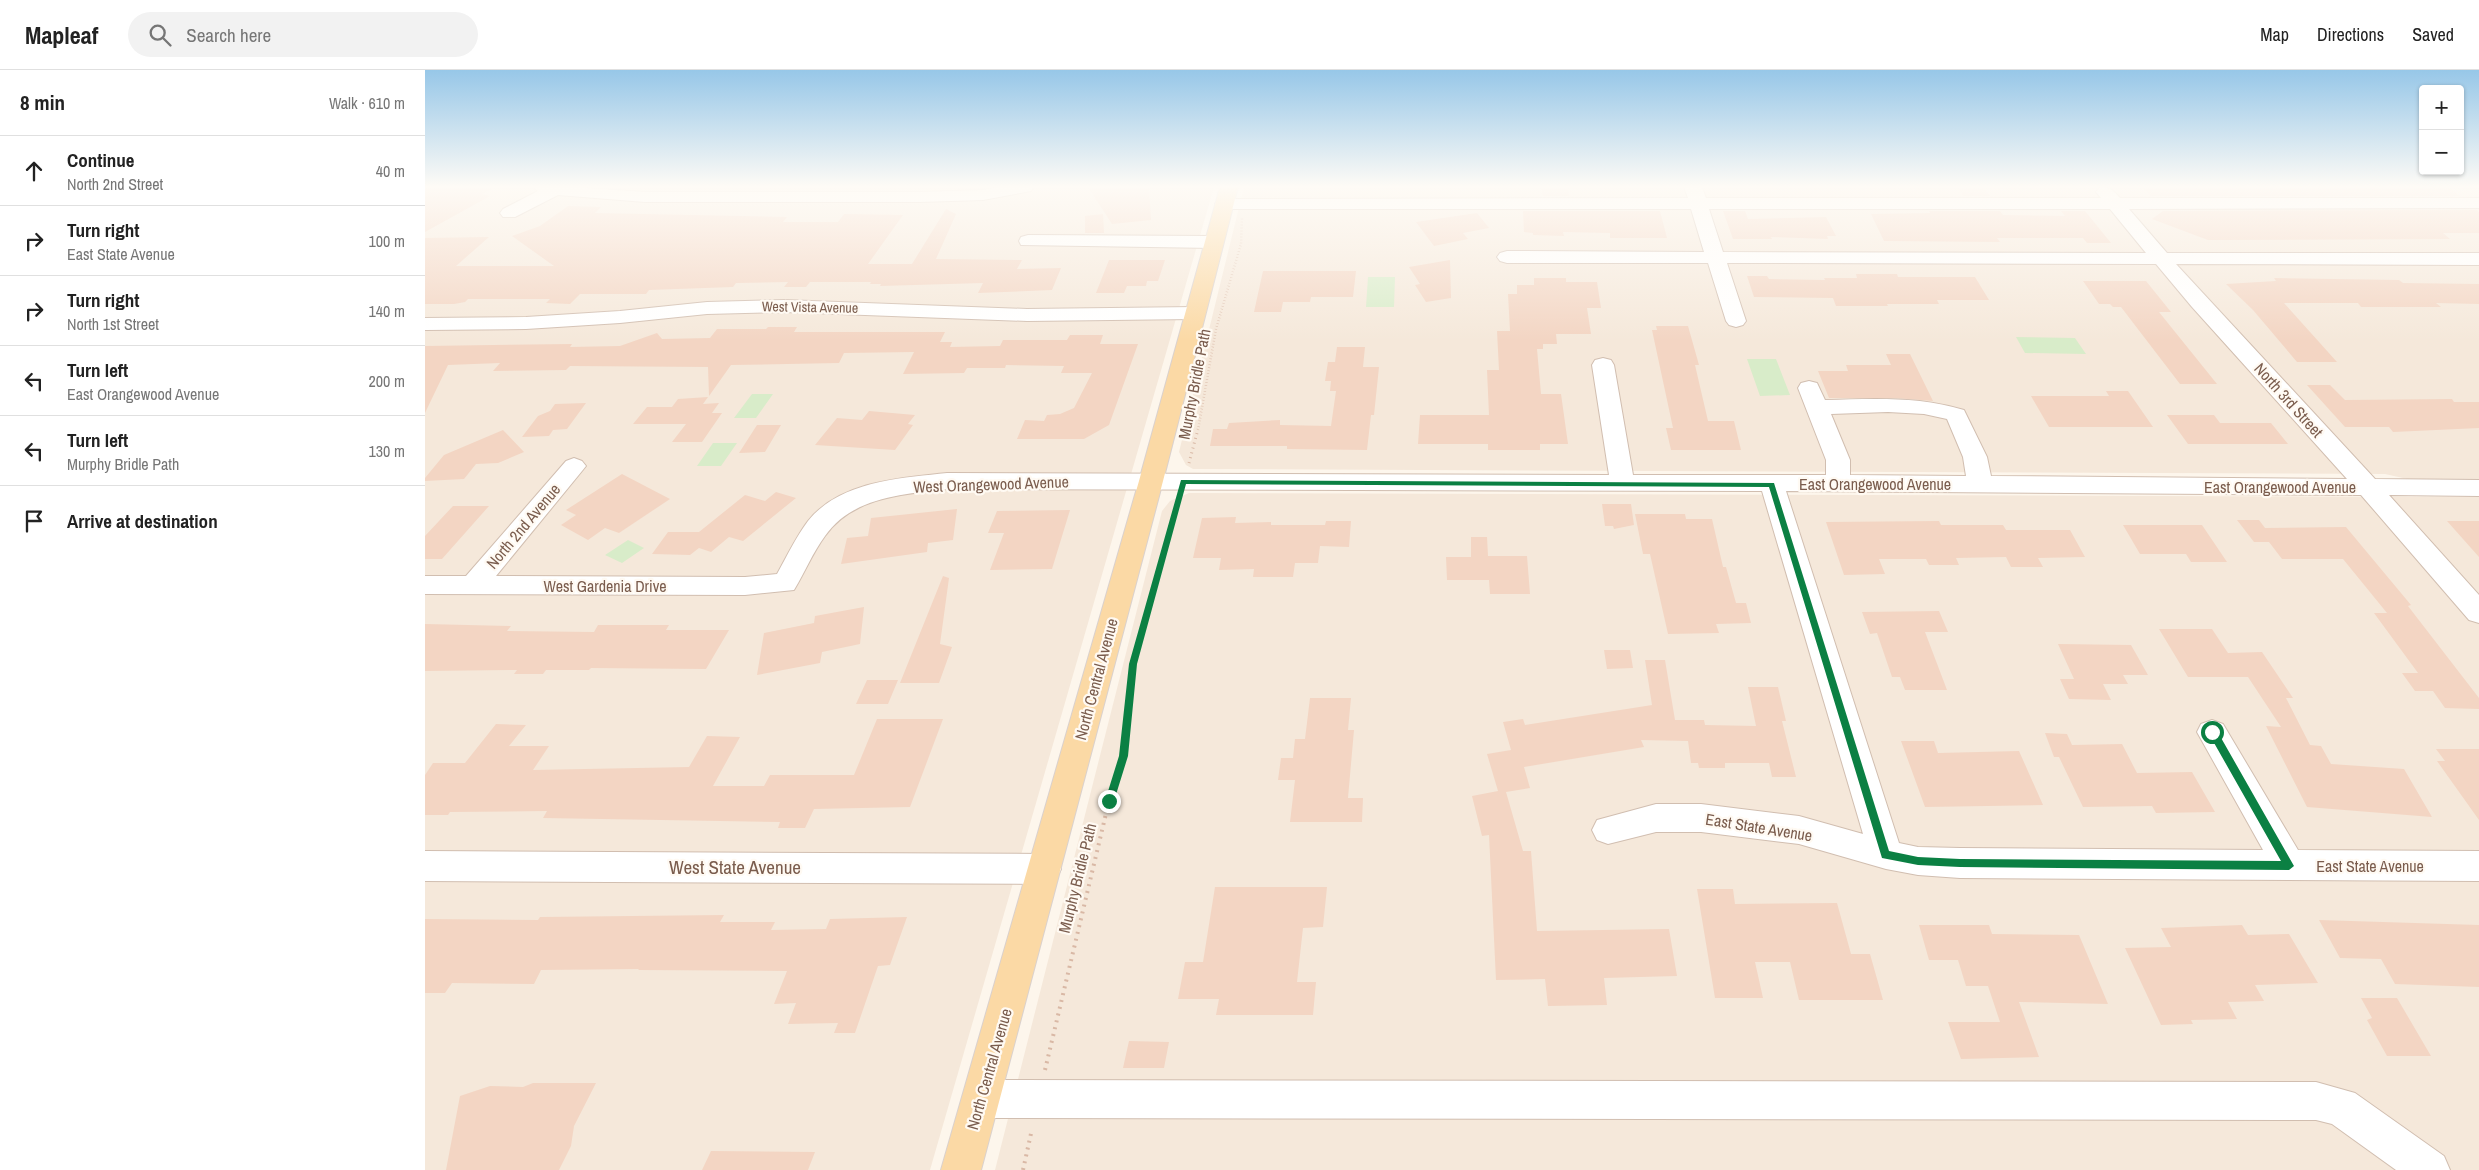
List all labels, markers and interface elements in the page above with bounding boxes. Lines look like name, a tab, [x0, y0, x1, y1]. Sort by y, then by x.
search box	[128, 12, 478, 57]
text: Mapleaf	[25, 19, 98, 51]
icon: search	[146, 21, 174, 49]
text: Search here	[186, 22, 271, 48]
text: Map	[2260, 22, 2289, 47]
text: Directions	[2317, 22, 2384, 47]
text: Saved	[2412, 22, 2454, 47]
map controls	[2419, 85, 2464, 175]
button: +	[2419, 85, 2464, 130]
text: 8 min	[20, 88, 65, 117]
text: Walk · 610 m	[329, 92, 405, 114]
button: −	[2419, 130, 2464, 175]
text: Continue	[67, 147, 135, 173]
icon: ahead	[20, 157, 48, 185]
text: 40 m	[376, 160, 405, 182]
text: North 2nd Street	[67, 173, 163, 195]
text: Turn right	[67, 217, 139, 243]
icon: right	[20, 227, 48, 255]
text: 100 m	[369, 230, 405, 252]
text: East State Avenue	[67, 243, 175, 265]
text: Turn right	[67, 287, 139, 313]
icon: right	[20, 297, 48, 325]
street label: West Vista Avenue	[762, 297, 858, 317]
text: 140 m	[369, 300, 405, 322]
text: North 1st Street	[67, 313, 159, 335]
street label: Murphy Bridle Path	[1172, 327, 1216, 441]
text: Turn left	[67, 357, 128, 383]
street label: North 3rd Street	[2250, 358, 2329, 442]
icon: left	[20, 367, 48, 395]
text: 200 m	[369, 370, 405, 392]
text: East Orangewood Avenue	[67, 383, 219, 405]
text: Turn left	[67, 427, 128, 453]
icon: left	[20, 437, 48, 465]
text: 130 m	[369, 440, 405, 462]
text: Murphy Bridle Path	[67, 453, 179, 475]
street label: West Orangewood Avenue	[913, 470, 1069, 498]
street label: East Orangewood Avenue	[1799, 473, 1951, 495]
street label: East Orangewood Avenue	[2204, 476, 2356, 498]
street label: North 2nd Avenue	[481, 479, 565, 573]
icon: arrive	[20, 507, 48, 535]
text: Arrive at destination	[67, 508, 218, 534]
street label: West Gardenia Drive	[543, 575, 667, 597]
street label: North Central Avenue	[1069, 616, 1123, 742]
route start	[2201, 721, 2224, 744]
route end	[1098, 790, 1121, 813]
street label: East State Avenue	[1704, 808, 1814, 846]
street label: Murphy Bridle Path	[1053, 821, 1101, 935]
street label: West State Avenue	[669, 854, 801, 880]
street label: East State Avenue	[2316, 855, 2424, 877]
street label: North Central Avenue	[961, 1006, 1017, 1132]

